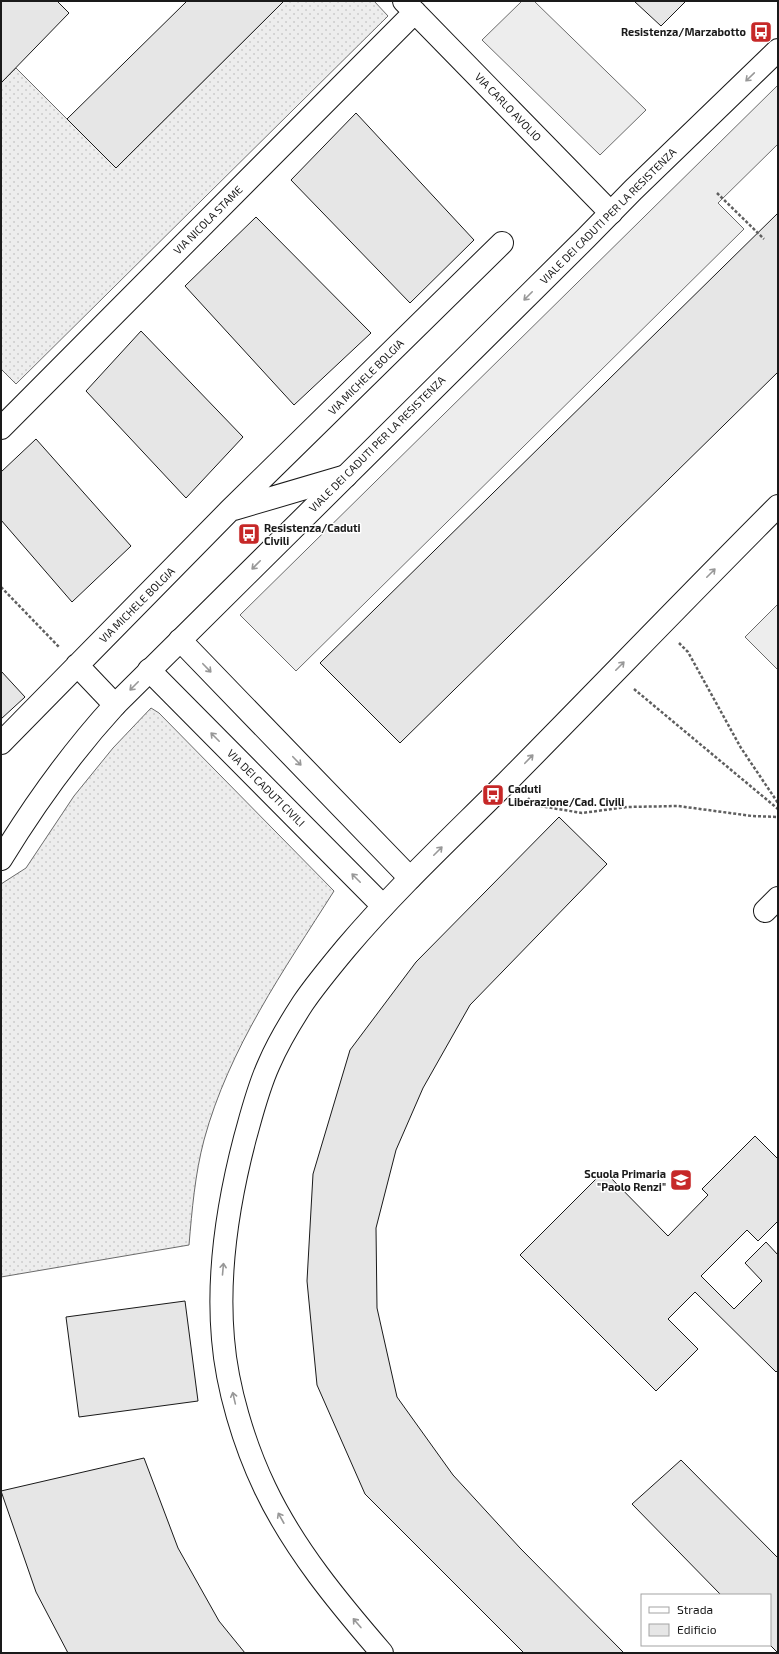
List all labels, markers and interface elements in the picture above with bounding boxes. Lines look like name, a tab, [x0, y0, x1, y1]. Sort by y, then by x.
bus stop icon: Resistenza/Marzabotto	[748, 19, 774, 45]
place label: Resistenza/Marzabotto	[621, 25, 746, 38]
street label: VIA CARLO AVOLIO	[472, 70, 544, 143]
one-way arrow	[745, 72, 755, 82]
street label: VIALE DEI CADUTI PER LA RESISTENZA	[537, 145, 678, 286]
street label: VIA NICOLA STAME	[171, 183, 245, 257]
one-way arrow	[523, 291, 533, 301]
street label: VIA MICHELE BOLGIA	[325, 336, 406, 417]
street label: VIALE DEI CADUTI PER LA RESISTENZA	[306, 373, 447, 514]
bus stop icon: Resistenza/Caduti Civili	[236, 521, 262, 547]
place label: Resistenza/Caduti Civili	[264, 521, 361, 547]
one-way arrow	[251, 560, 261, 570]
street label: VIA MICHELE BOLGIA	[96, 564, 177, 645]
one-way arrow	[706, 568, 716, 578]
one-way arrow	[615, 661, 625, 671]
one-way arrow	[202, 663, 212, 673]
one-way arrow	[129, 681, 139, 691]
one-way arrow	[210, 732, 220, 742]
street label: VIA DEI CADUTI CIVILI	[225, 746, 308, 829]
one-way arrow	[525, 754, 534, 764]
one-way arrow	[292, 756, 302, 766]
bus stop icon: Caduti Liberazione/Cad. Civili	[480, 782, 506, 808]
place label: Caduti Liberazione/Cad. Civili	[508, 782, 624, 808]
one-way arrow	[433, 846, 443, 856]
one-way arrow	[351, 873, 361, 883]
place label: Scuola Primaria "Paolo Renzi"	[584, 1167, 666, 1193]
school or university icon: Scuola Primaria "Paolo Renzi"	[668, 1167, 694, 1193]
one-way arrow	[219, 1263, 227, 1276]
one-way arrow	[229, 1391, 237, 1404]
one-way arrow	[277, 1512, 285, 1524]
legend	[641, 1594, 771, 1646]
text: Strada	[677, 1602, 713, 1616]
one-way arrow	[353, 1619, 362, 1629]
text: Edificio	[677, 1622, 717, 1636]

